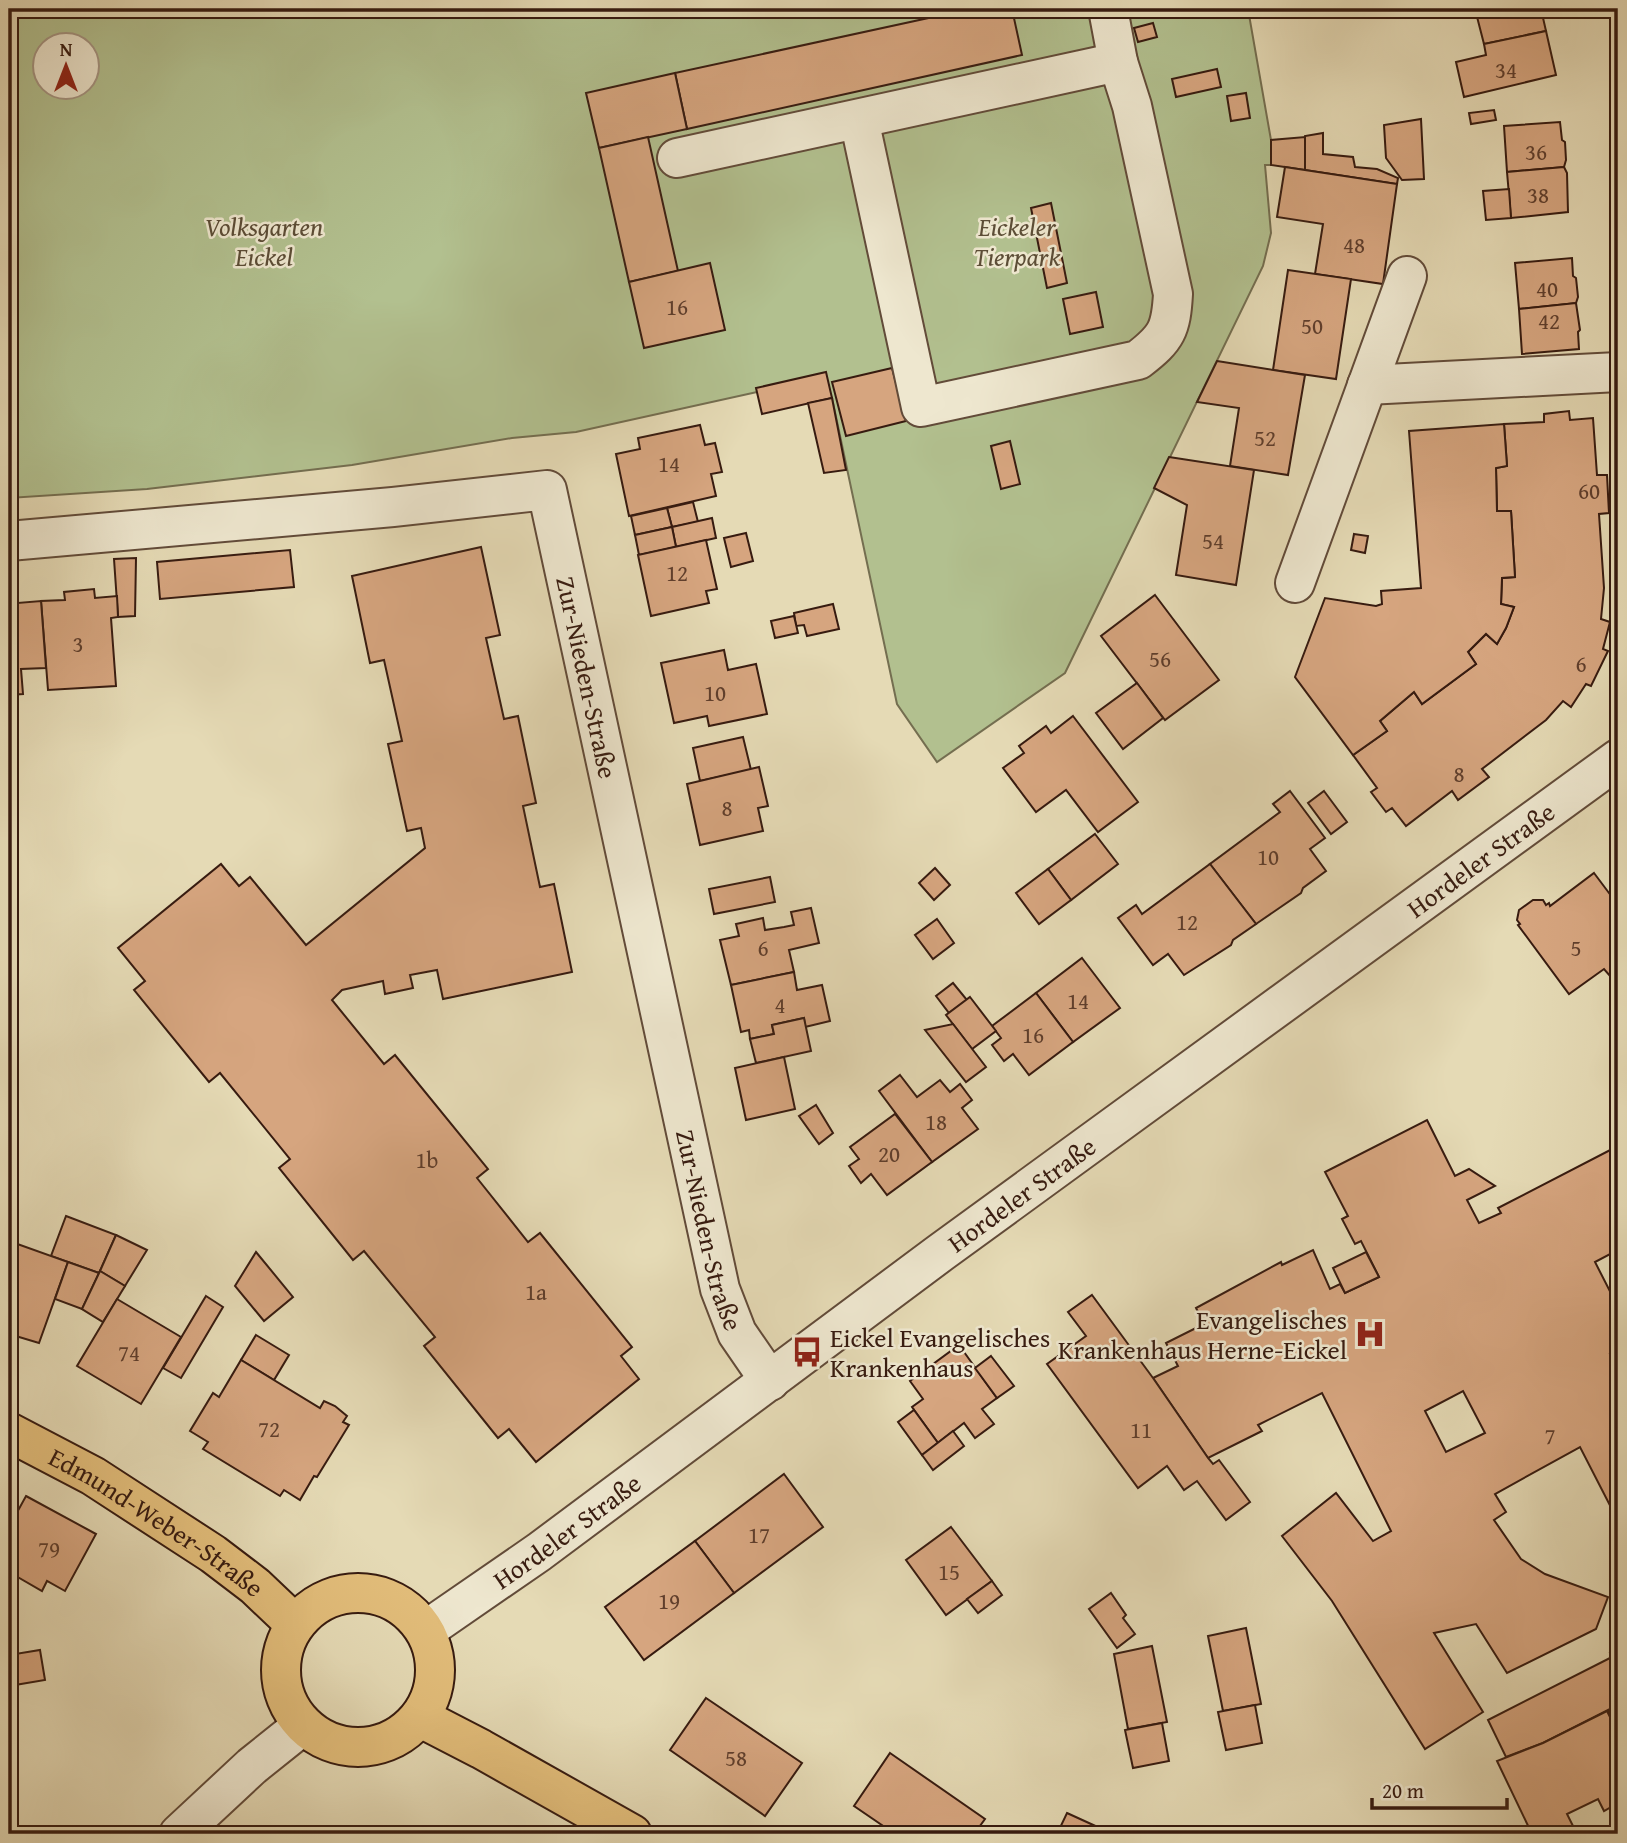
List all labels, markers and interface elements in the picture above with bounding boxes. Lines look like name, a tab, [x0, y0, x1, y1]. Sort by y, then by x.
north arrow	[32, 32, 102, 102]
text: N	[60, 35, 73, 63]
house number: 34	[1495, 53, 1517, 86]
house number: 36	[1525, 135, 1547, 168]
house number: 38	[1527, 178, 1549, 211]
park label: Volksgarten Eickel	[205, 207, 323, 276]
park label: Eickeler Tierpark	[974, 207, 1060, 276]
house number: 48	[1343, 228, 1365, 261]
house number: 40	[1536, 272, 1558, 305]
house number: 16	[666, 290, 688, 323]
house number: 42	[1538, 304, 1560, 337]
house number: 50	[1301, 309, 1323, 342]
house number: 52	[1254, 421, 1276, 454]
house number: 14	[658, 447, 680, 480]
house number: 60	[1578, 474, 1600, 507]
house number: 54	[1202, 524, 1224, 557]
house number: 12	[666, 556, 688, 589]
street label: Zur-Nieden-Straße	[547, 573, 628, 782]
house number: 3	[72, 627, 84, 660]
house number: 56	[1149, 642, 1171, 675]
house number: 6	[1575, 647, 1587, 680]
house number: 10	[704, 676, 726, 709]
house number: 8	[1453, 757, 1465, 790]
house number: 8	[721, 791, 733, 824]
street label: Hordeler Straße	[1398, 792, 1563, 927]
house number: 10	[1257, 840, 1279, 873]
house number: 12	[1176, 905, 1198, 938]
house number: 6	[757, 931, 769, 964]
house number: 5	[1570, 931, 1582, 964]
house number: 14	[1067, 984, 1089, 1017]
house number: 4	[774, 988, 786, 1021]
house number: 16	[1022, 1018, 1044, 1051]
house number: 18	[925, 1105, 947, 1138]
street label: Zur-Nieden-Straße	[666, 1126, 754, 1336]
street label: Hordeler Straße	[939, 1126, 1103, 1261]
house number: 20	[878, 1137, 900, 1170]
house number: 1b	[416, 1143, 438, 1176]
house number: 1a	[525, 1275, 547, 1308]
place label: Evangelisches Krankenhaus Herne-Eickel	[1058, 1300, 1347, 1369]
hospital icon: Evangelisches Krankenhaus Herne-Eickel	[1353, 1317, 1387, 1351]
place label: Eickel Evangelisches Krankenhaus	[830, 1318, 1050, 1387]
bus stop icon: Eickel Evangelisches Krankenhaus	[790, 1335, 824, 1369]
house number: 74	[118, 1336, 140, 1369]
house number: 72	[258, 1412, 280, 1445]
house number: 11	[1130, 1413, 1152, 1446]
house number: 7	[1544, 1419, 1556, 1452]
street label: Edmund-Weber-Straße	[42, 1437, 274, 1605]
street label: Hordeler Straße	[484, 1463, 649, 1598]
house number: 17	[748, 1518, 770, 1551]
house number: 79	[38, 1532, 60, 1565]
house number: 15	[938, 1555, 960, 1588]
house number: 19	[658, 1584, 680, 1617]
house number: 58	[725, 1741, 747, 1774]
scale bar	[1372, 1766, 1506, 1810]
text: 20 m	[1382, 1775, 1424, 1806]

